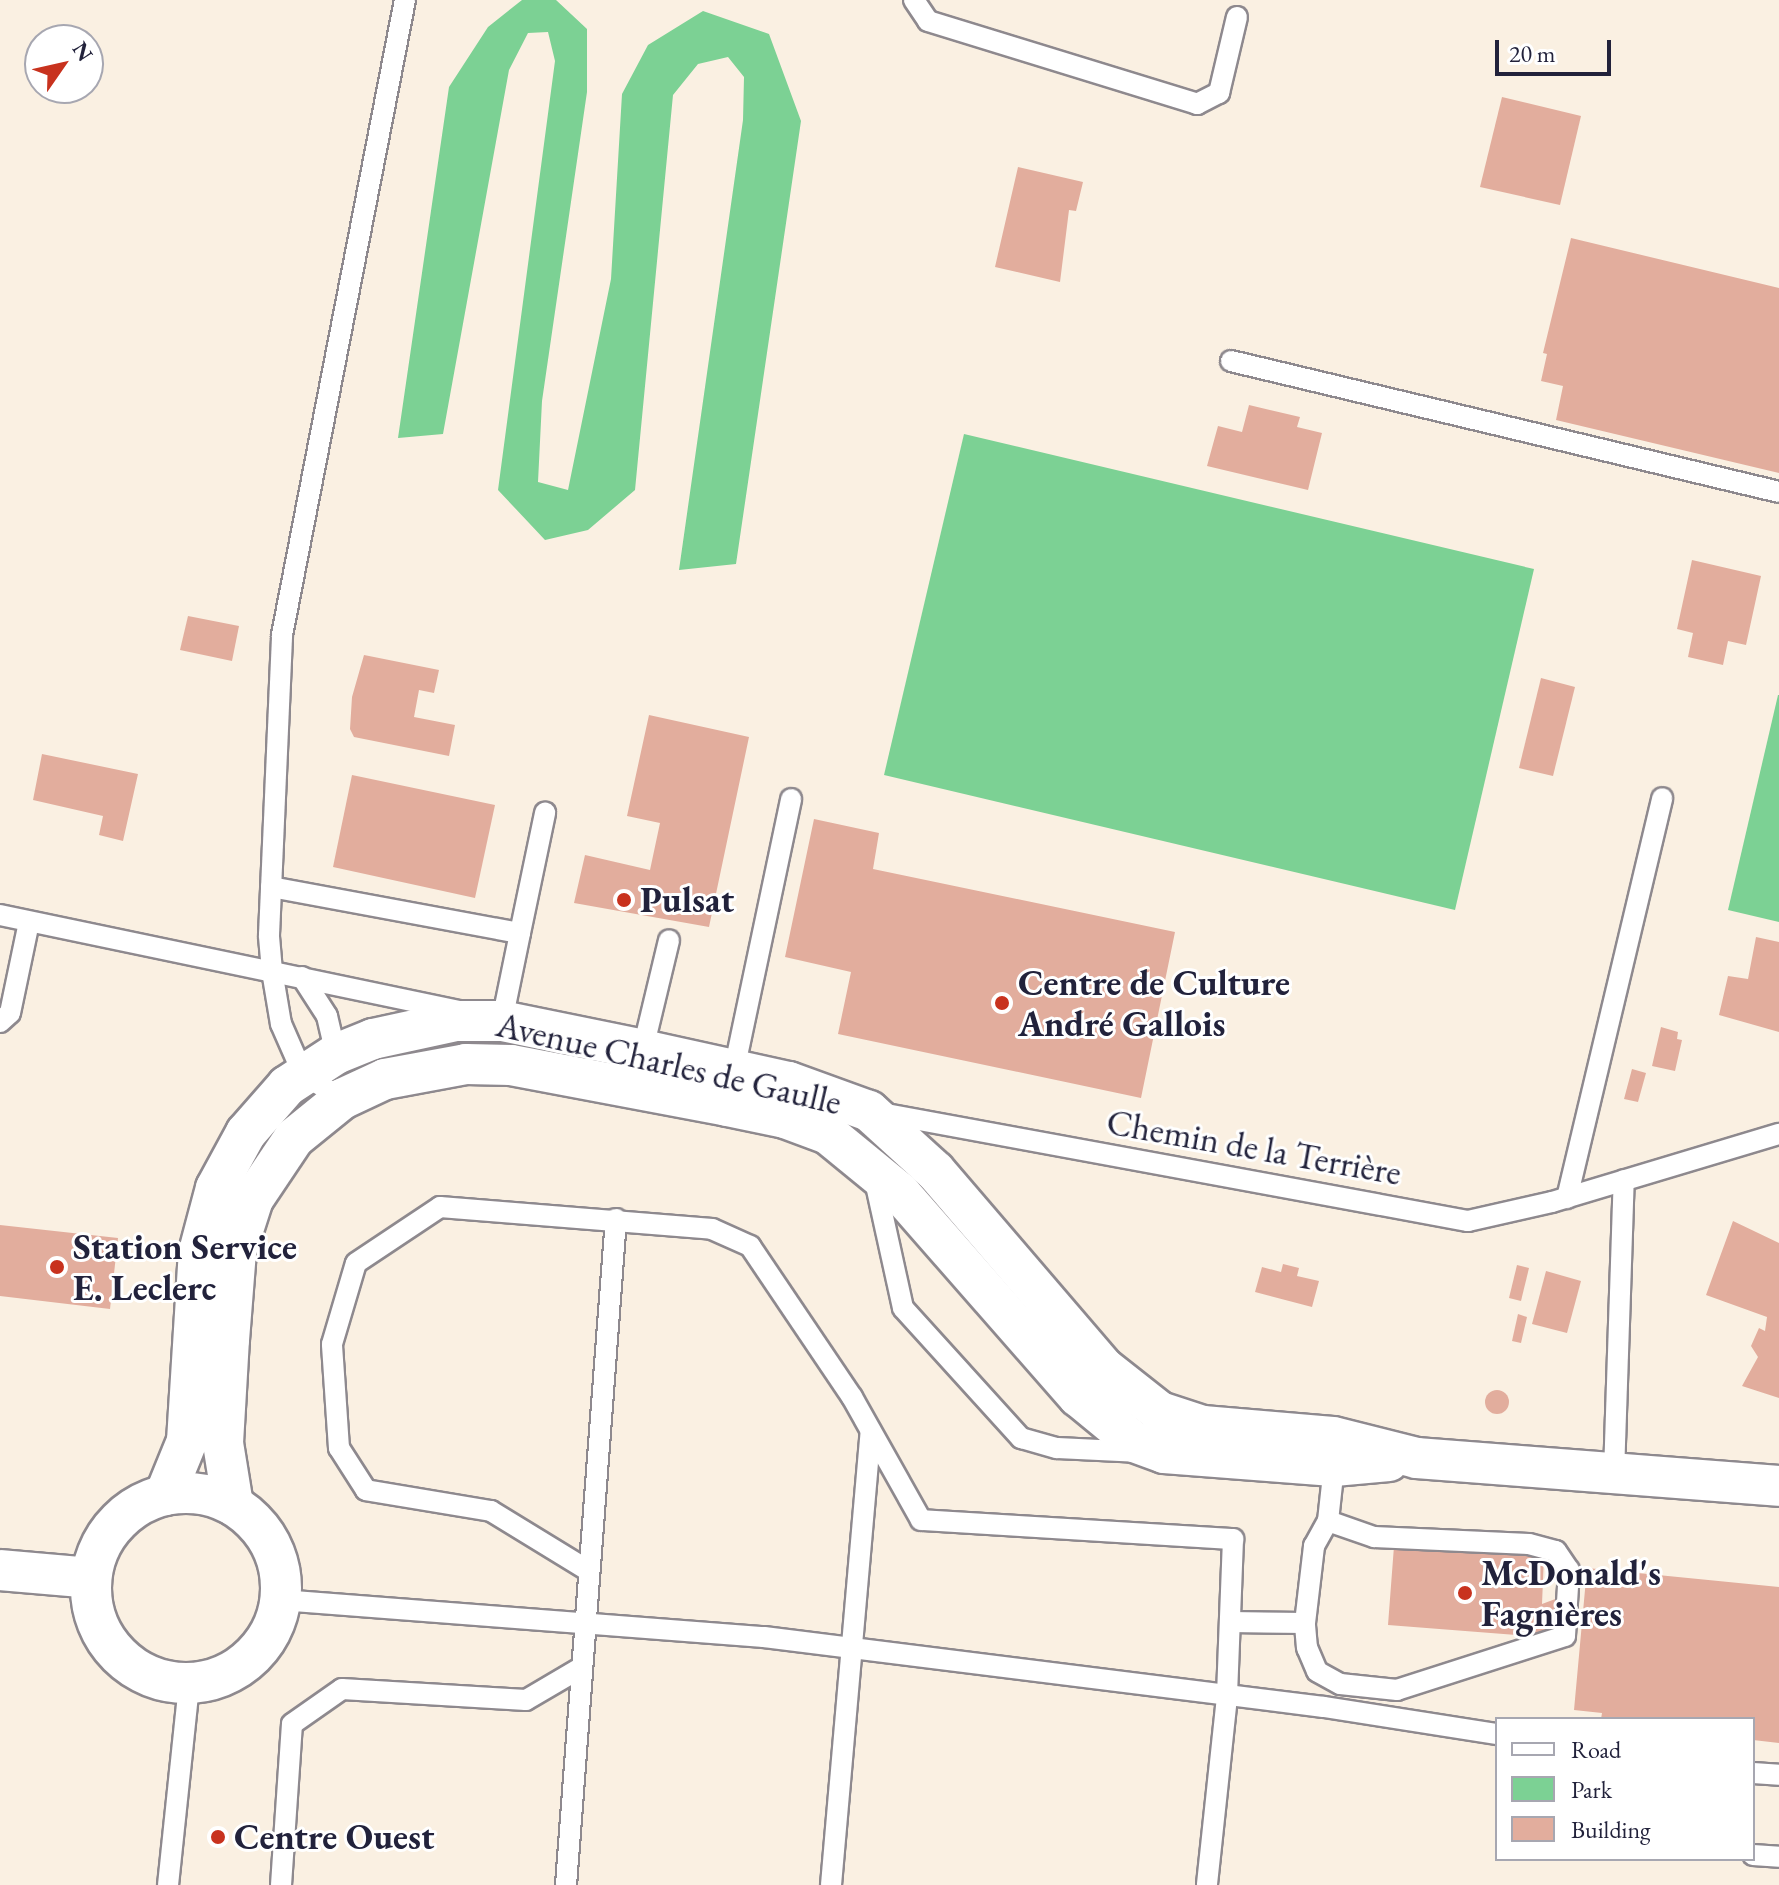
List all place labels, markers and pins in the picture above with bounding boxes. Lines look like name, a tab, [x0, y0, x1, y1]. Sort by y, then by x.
place label: Pulsat	[640, 878, 734, 922]
marker: Pulsat	[615, 891, 633, 909]
place label: Centre de Culture André Gallois	[1018, 960, 1290, 1045]
marker: Centre de Culture André Gallois	[993, 994, 1011, 1012]
place label: Station Service E. Leclerc	[73, 1224, 297, 1309]
marker: Station Service E. Leclerc	[48, 1258, 66, 1276]
place label: McDonald's Fagnières	[1481, 1550, 1661, 1635]
marker: McDonald's Fagnières	[1456, 1584, 1474, 1602]
place label: Centre Ouest	[234, 1815, 434, 1859]
marker: Centre Ouest	[209, 1828, 227, 1846]

